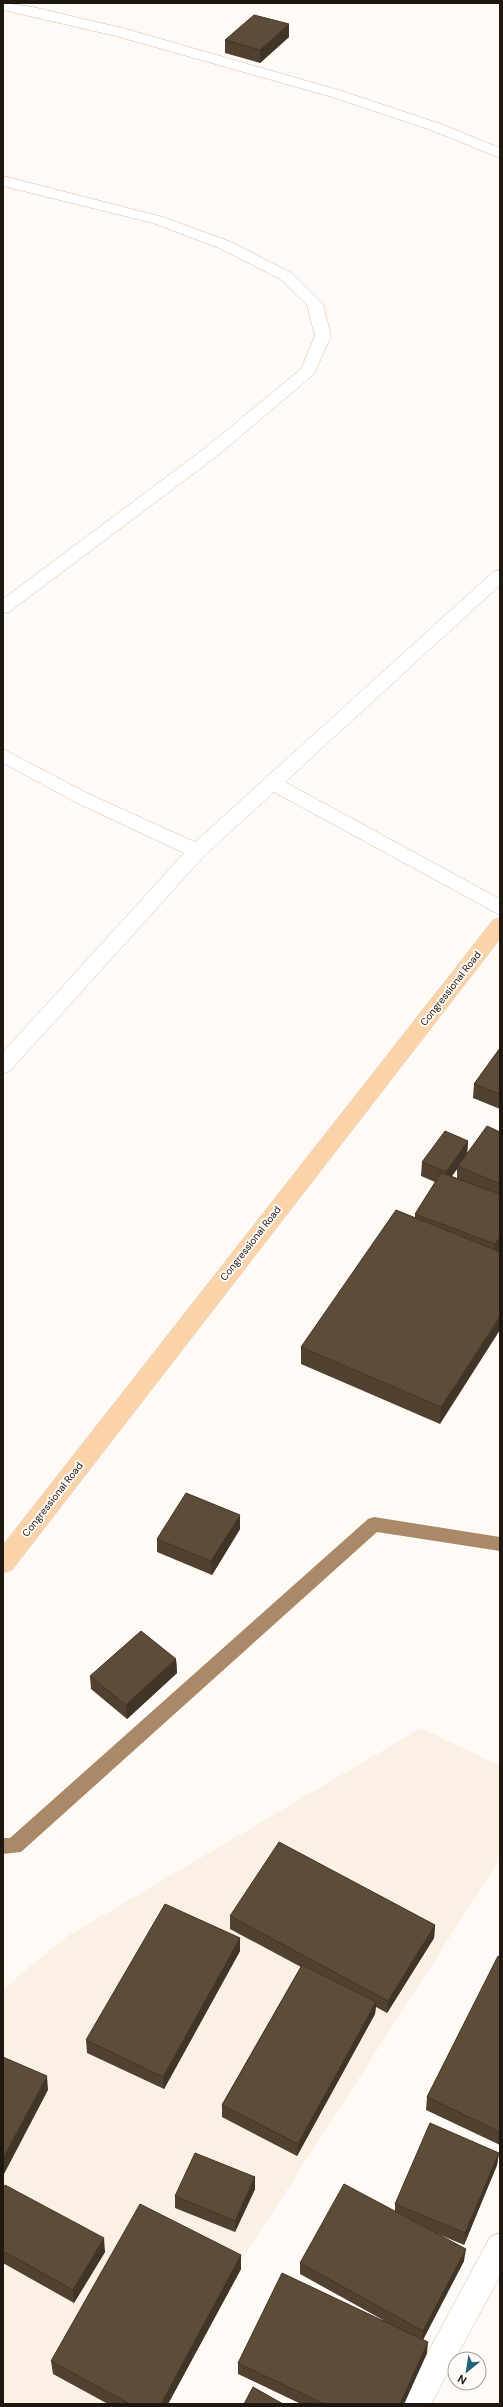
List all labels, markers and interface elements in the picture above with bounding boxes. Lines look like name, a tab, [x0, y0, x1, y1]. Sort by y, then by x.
street label: Congressional Road	[417, 948, 484, 1028]
street label: Congressional Road	[217, 1203, 284, 1283]
street label: Congressional Road	[19, 1459, 86, 1539]
north arrow	[447, 2351, 487, 2391]
text: N	[455, 2372, 469, 2388]

